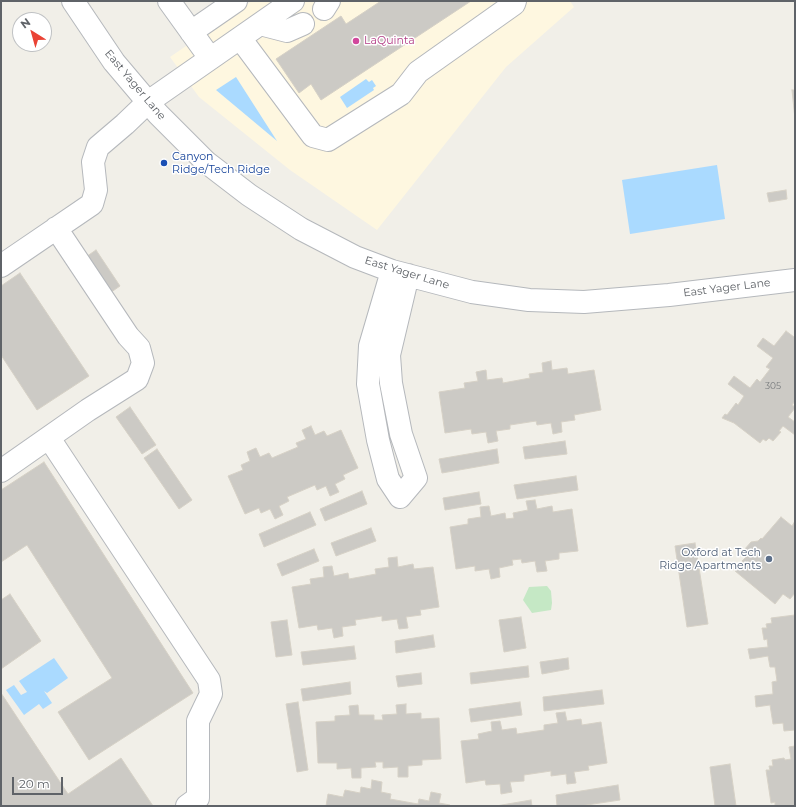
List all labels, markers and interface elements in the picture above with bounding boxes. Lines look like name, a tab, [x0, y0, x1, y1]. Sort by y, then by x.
north arrow	[12, 12, 52, 52]
text: N	[18, 15, 33, 31]
place label: LaQuinta	[364, 34, 415, 48]
marker: LaQuinta	[351, 36, 361, 46]
street label: East Yager Lane	[102, 47, 168, 123]
place label: Canyon Ridge/Tech Ridge	[172, 150, 270, 176]
marker: Canyon Ridge/Tech Ridge	[159, 158, 169, 168]
street label: East Yager Lane	[363, 254, 451, 292]
street label: East Yager Lane	[683, 276, 771, 300]
house number: 305	[765, 381, 781, 391]
place label: Oxford at Tech Ridge Apartments	[659, 546, 761, 572]
marker: Oxford at Tech Ridge Apartments	[764, 554, 774, 564]
scale bar	[14, 769, 65, 795]
text: 20 m	[19, 776, 50, 791]

